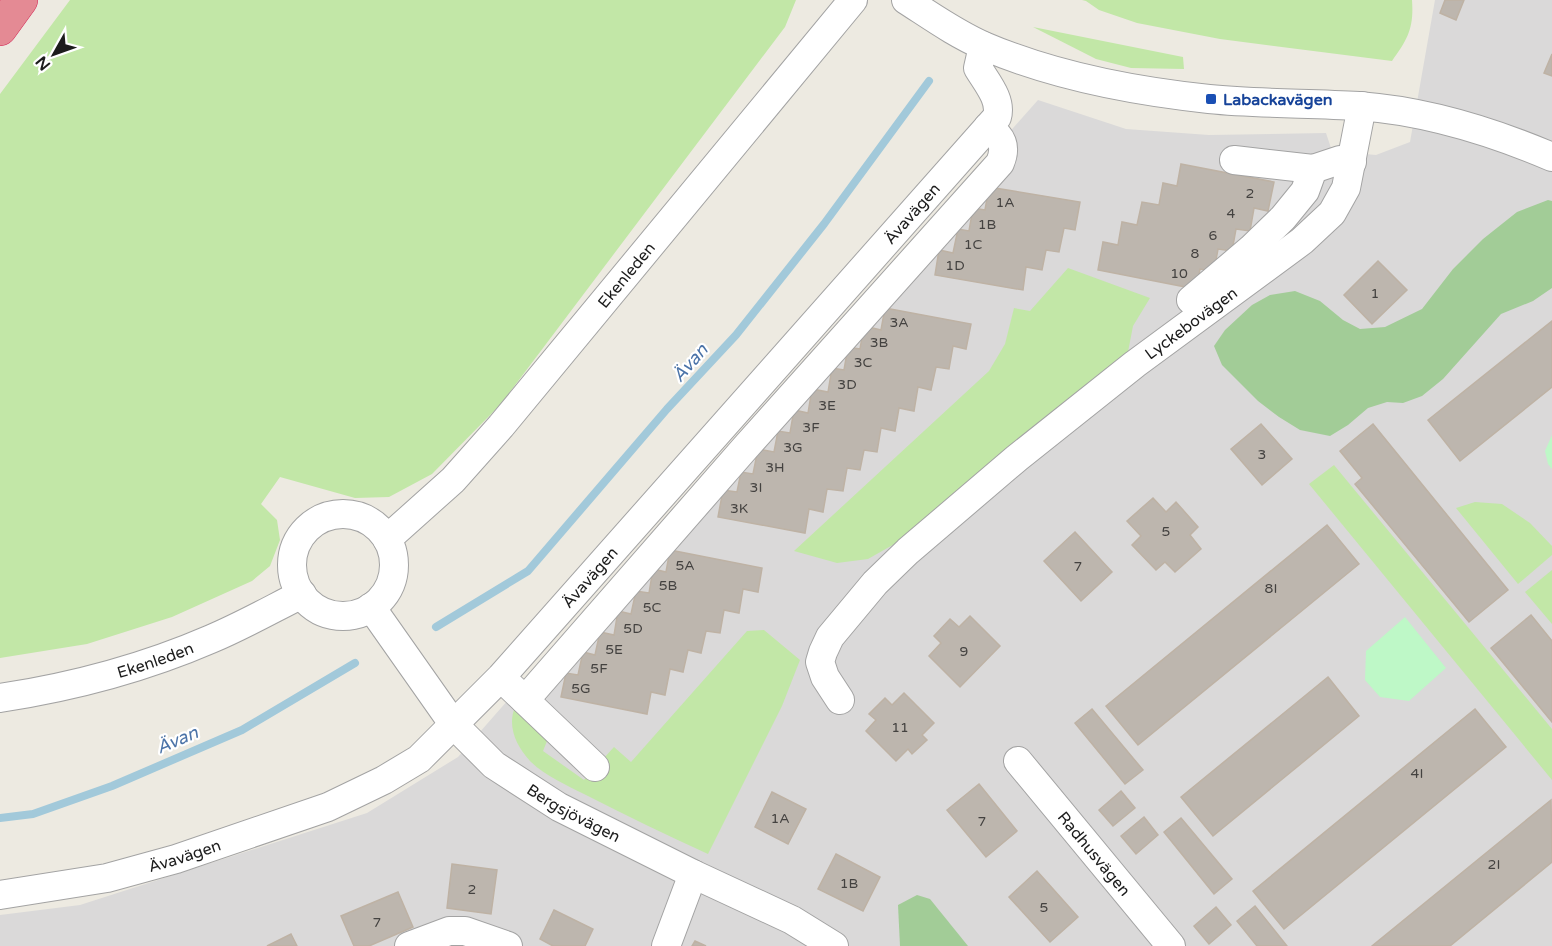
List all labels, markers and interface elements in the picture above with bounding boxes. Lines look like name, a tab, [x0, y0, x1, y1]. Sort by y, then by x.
north arrow	[24, 24, 84, 84]
text: N	[31, 52, 55, 74]
place label: Labackavägen	[1223, 90, 1333, 110]
marker: Labackavägen	[1204, 92, 1218, 106]
street label: Ävavägen	[880, 179, 945, 249]
house number: 2	[1246, 185, 1254, 202]
house number: 1A	[995, 194, 1015, 211]
house number: 4	[1227, 205, 1236, 222]
house number: 1B	[978, 216, 996, 233]
house number: 6	[1209, 227, 1218, 244]
house number: 1C	[964, 236, 983, 253]
street label: Ekenleden	[594, 238, 660, 312]
house number: 8	[1191, 245, 1200, 262]
house number: 1D	[945, 257, 965, 274]
house number: 10	[1170, 265, 1188, 282]
street label: Lyckebovägen	[1141, 283, 1242, 364]
house number: 1	[1371, 285, 1379, 302]
house number: 3A	[889, 314, 909, 331]
house number: 3B	[870, 334, 888, 351]
water label: Ävan	[667, 339, 713, 387]
house number: 3C	[854, 354, 873, 371]
house number: 3D	[837, 376, 857, 393]
house number: 3E	[818, 397, 836, 414]
house number: 3F	[802, 419, 820, 436]
house number: 3G	[783, 439, 803, 456]
house number: 3	[1258, 446, 1266, 463]
house number: 3H	[765, 459, 785, 476]
house number: 3I	[750, 479, 762, 496]
house number: 3K	[730, 500, 748, 517]
house number: 5	[1162, 523, 1170, 540]
street label: Ävavägen	[558, 543, 623, 612]
house number: 5A	[675, 557, 695, 574]
house number: 7	[1074, 558, 1082, 575]
house number: 5B	[659, 577, 677, 594]
house number: 8I	[1265, 580, 1277, 597]
house number: 5C	[643, 599, 662, 616]
house number: 5D	[623, 620, 643, 637]
street label: Ekenleden	[115, 638, 197, 683]
house number: 5E	[605, 641, 623, 658]
house number: 9	[960, 643, 968, 660]
house number: 5F	[590, 660, 608, 677]
house number: 5G	[571, 680, 591, 697]
house number: 11	[891, 719, 909, 736]
water label: Ävan	[153, 721, 202, 759]
house number: 4I	[1411, 765, 1423, 782]
street label: Bergsjövägen	[523, 780, 624, 847]
street label: Radhusvägen	[1053, 808, 1135, 901]
house number: 1A	[770, 810, 790, 827]
house number: 7	[978, 813, 986, 830]
street label: Ävavägen	[146, 835, 224, 877]
house number: 2I	[1488, 856, 1500, 873]
house number: 1B	[840, 875, 858, 892]
house number: 2	[468, 881, 476, 898]
house number: 5	[1040, 899, 1048, 916]
house number: 7	[373, 914, 381, 931]

